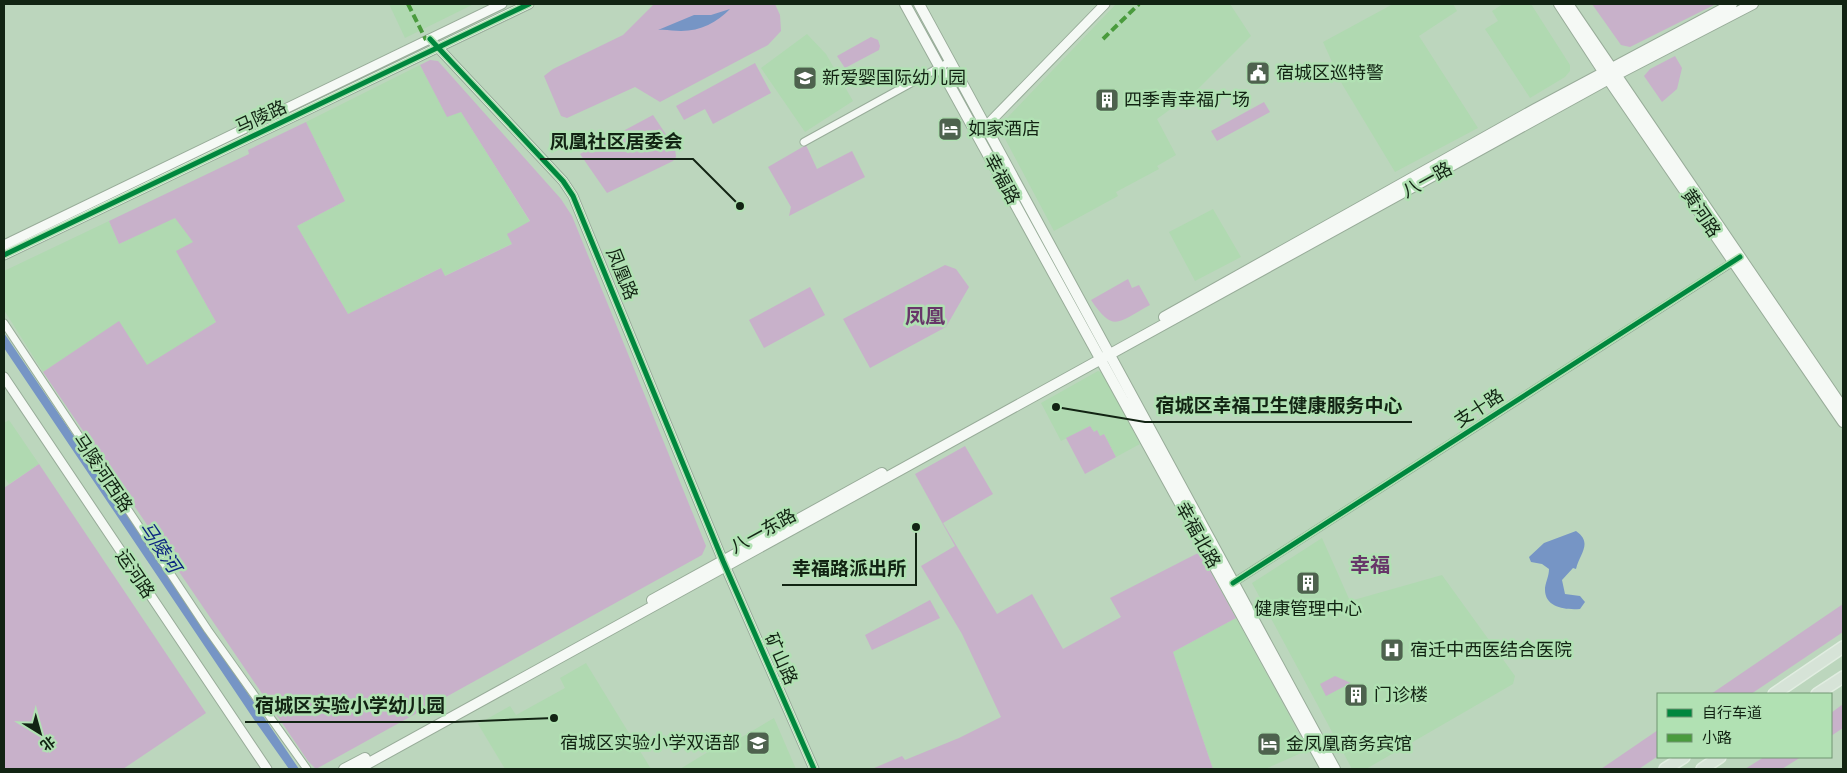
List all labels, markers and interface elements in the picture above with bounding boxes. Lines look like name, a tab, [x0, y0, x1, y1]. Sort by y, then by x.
public building icon: 宿城区巡特警	[1245, 60, 1271, 86]
place label: 宿城区巡特警	[1276, 62, 1384, 84]
school or university icon: 新爱婴国际幼儿园	[792, 65, 818, 91]
place label: 新爱婴国际幼儿园	[822, 67, 966, 89]
building icon: 四季青幸福广场	[1094, 87, 1120, 113]
place label: 四季青幸福广场	[1124, 89, 1250, 111]
street label: 马陵路	[232, 96, 290, 138]
hotel icon: 如家酒店	[937, 116, 963, 142]
place label: 如家酒店	[968, 118, 1040, 140]
callout: 凤凰社区居委会	[540, 125, 693, 159]
text: 凤凰社区居委会	[549, 130, 683, 153]
street label: 幸福路	[980, 150, 1024, 208]
street label: 八一路	[1398, 157, 1456, 203]
street label: 黄河路	[1677, 184, 1725, 242]
street label: 凤凰路	[602, 245, 642, 303]
district label: 凤凰	[905, 304, 945, 328]
street label: 支十路	[1450, 384, 1508, 432]
callout: 宿城区幸福卫生健康服务中心	[1145, 388, 1412, 422]
text: 宿城区幸福卫生健康服务中心	[1155, 394, 1403, 417]
street label: 马陵河西路	[69, 430, 137, 516]
street label: 幸福北路	[1171, 498, 1225, 572]
street label: 八一东路	[726, 504, 800, 558]
water label: 马陵河	[135, 517, 188, 580]
street label: 运河路	[111, 545, 159, 603]
callout: 幸福路派出所	[782, 551, 916, 585]
district label: 幸福	[1350, 553, 1390, 577]
text: 幸福路派出所	[792, 557, 906, 580]
building icon: 健康管理中心	[1295, 570, 1321, 596]
place label: 健康管理中心	[1254, 598, 1362, 620]
street label: 矿山路	[760, 630, 802, 688]
hospital icon: 宿迁中西医结合医院	[1379, 637, 1405, 663]
place label: 宿迁中西医结合医院	[1410, 639, 1572, 661]
building icon: 门诊楼	[1343, 682, 1369, 708]
place label: 门诊楼	[1374, 684, 1428, 706]
callout: 宿城区实验小学幼儿园	[245, 688, 455, 722]
legend	[1657, 693, 1832, 758]
text: 宿城区实验小学幼儿园	[255, 694, 445, 717]
text: 自行车道	[1702, 704, 1762, 722]
north arrow	[15, 708, 65, 758]
text: 小路	[1702, 729, 1732, 747]
school or university icon: 宿城区实验小学双语部	[745, 730, 771, 756]
hotel icon: 金凤凰商务宾馆	[1256, 731, 1282, 757]
text: 北	[37, 732, 58, 754]
place label: 宿城区实验小学双语部	[560, 732, 740, 754]
place label: 金凤凰商务宾馆	[1286, 733, 1412, 755]

